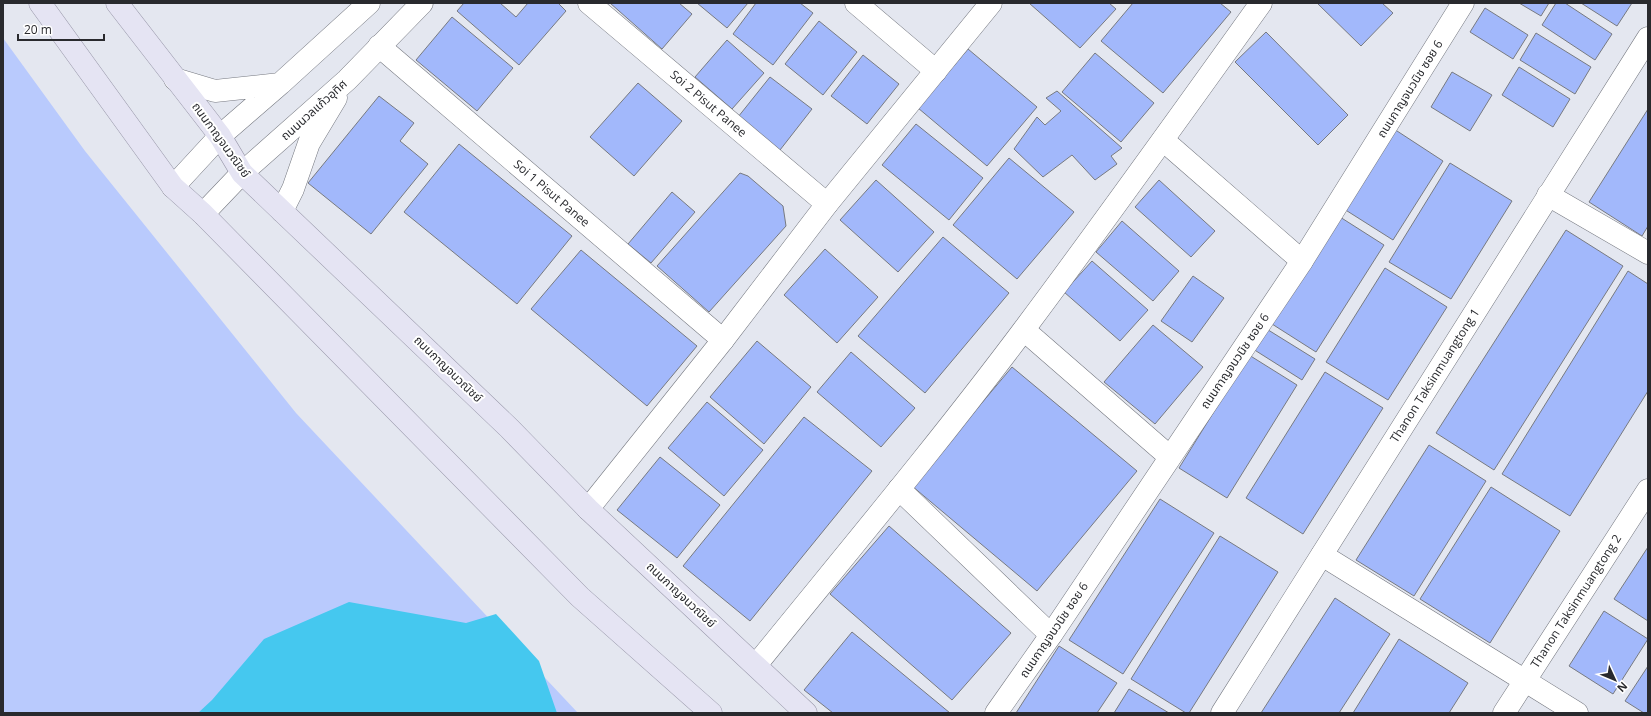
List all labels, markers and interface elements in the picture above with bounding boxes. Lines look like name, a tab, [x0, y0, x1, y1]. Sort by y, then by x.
scale bar	[18, 16, 104, 42]
text: 20 m	[24, 21, 52, 38]
street label: ถนนกาญจนวนิช ซอย 6	[1373, 37, 1447, 141]
street label: Soi 2 Pisut Panee	[667, 66, 751, 141]
street label: ถนนนวลแก้วอุทิศ	[277, 75, 350, 144]
street label: ถนนกาญจนวณิชย์	[188, 99, 255, 181]
street label: Soi 1 Pisut Panee	[510, 156, 594, 231]
street label: Thanon Taksinmuangtong 1	[1386, 305, 1483, 446]
street label: ถนนกาญจนวนิช ซอย 6	[1196, 309, 1273, 412]
street label: ถนนกาญจนวณิชย์	[410, 332, 486, 406]
street label: Thanon Taksinmuangtong 2	[1526, 531, 1625, 671]
street label: ถนนกาญจนวณิชย์	[643, 558, 720, 631]
street label: ถนนกาญจนวนิช ซอย 6	[1015, 578, 1092, 681]
north arrow	[1595, 660, 1635, 700]
text: N	[1614, 679, 1631, 696]

